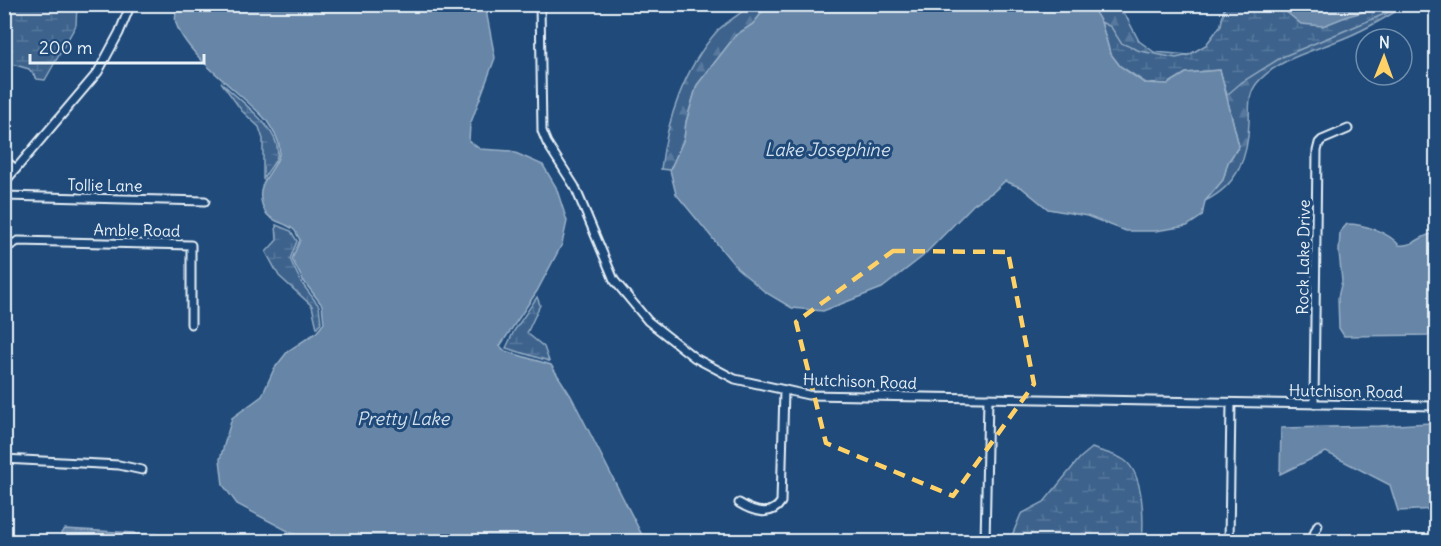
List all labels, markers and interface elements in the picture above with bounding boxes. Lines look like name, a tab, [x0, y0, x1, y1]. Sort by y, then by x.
scale bar	[30, 27, 204, 65]
north arrow	[1354, 27, 1414, 87]
text: N	[1379, 32, 1390, 52]
text: 200 m	[39, 36, 93, 59]
water label: Lake Josephine	[765, 138, 891, 161]
street label: Tollie Lane	[67, 174, 143, 196]
street label: Rock Lake Drive	[1292, 199, 1314, 315]
street label: Amble Road	[93, 219, 181, 241]
street label: Hutchison Road	[803, 369, 917, 393]
street label: Hutchison Road	[1289, 380, 1403, 402]
water label: Pretty Lake	[357, 407, 451, 430]

